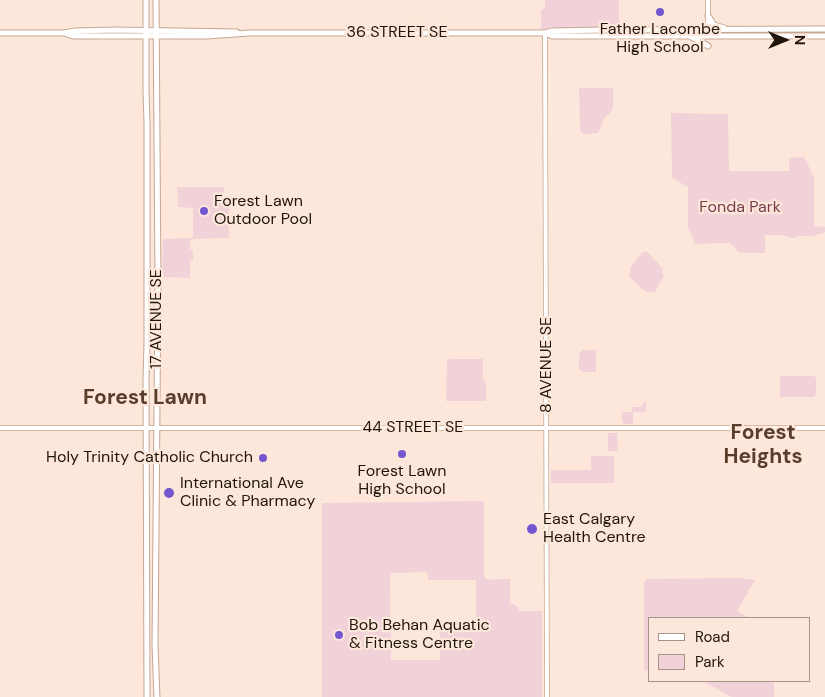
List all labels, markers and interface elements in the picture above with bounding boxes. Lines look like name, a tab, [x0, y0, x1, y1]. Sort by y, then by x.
marker: Father Lacombe High School	[654, 6, 666, 18]
north arrow	[760, 15, 810, 65]
place label: Father Lacombe High School	[600, 20, 720, 58]
street label: 36 STREET SE	[347, 23, 447, 43]
text: N	[791, 35, 809, 45]
place label: Forest Lawn Outdoor Pool	[214, 192, 312, 230]
park label: Fonda Park	[699, 198, 781, 218]
marker: Forest Lawn Outdoor Pool	[198, 205, 210, 217]
street label: 17 AVENUE SE	[147, 269, 167, 369]
street label: 8 AVENUE SE	[537, 317, 557, 413]
district label: Forest Lawn	[83, 385, 207, 411]
street label: 44 STREET SE	[363, 418, 463, 438]
district label: Forest Heights	[723, 420, 803, 470]
place label: Holy Trinity Catholic Church	[46, 448, 253, 468]
marker: Forest Lawn High School	[396, 448, 408, 460]
marker: Holy Trinity Catholic Church	[257, 452, 269, 464]
place label: Forest Lawn High School	[358, 462, 446, 500]
place label: International Ave Clinic & Pharmacy	[180, 474, 315, 512]
marker: International Ave Clinic & Pharmacy	[162, 486, 176, 500]
place label: East Calgary Health Centre	[543, 510, 646, 548]
marker: East Calgary Health Centre	[525, 522, 539, 536]
place label: Bob Behan Aquatic & Fitness Centre	[349, 616, 490, 654]
legend	[648, 617, 810, 682]
text: Road	[695, 627, 730, 647]
marker: Bob Behan Aquatic & Fitness Centre	[333, 629, 345, 641]
text: Park	[695, 652, 725, 672]

